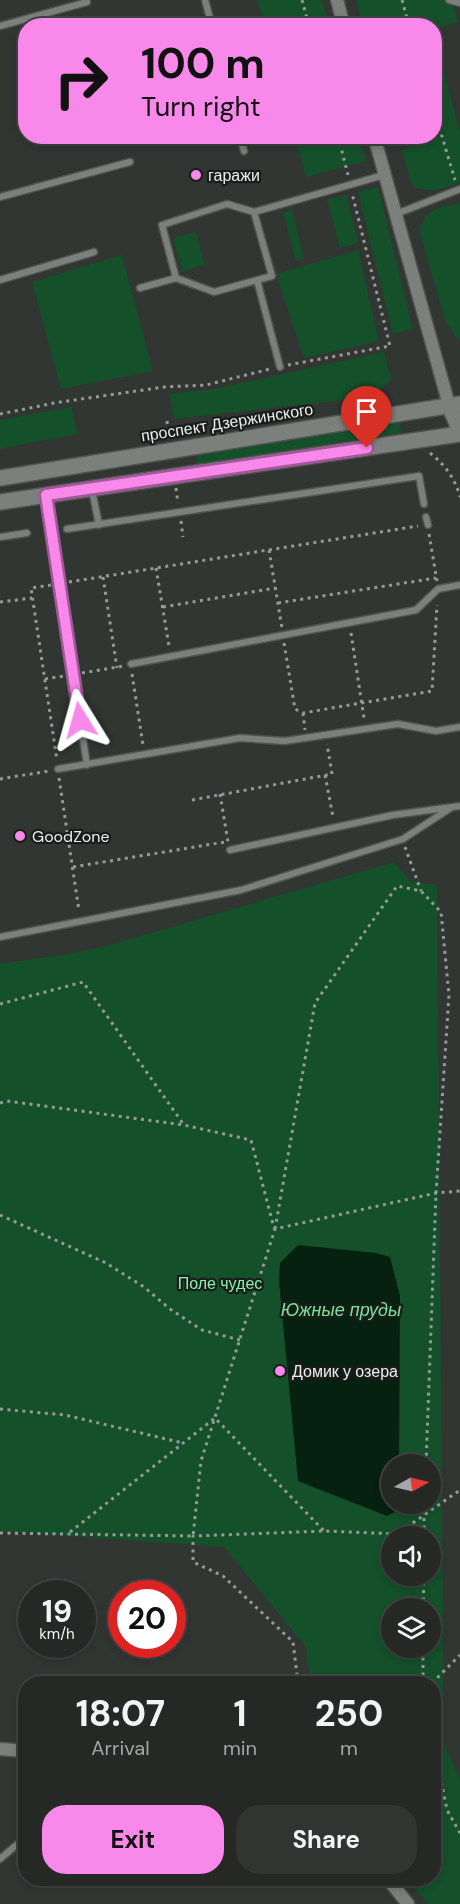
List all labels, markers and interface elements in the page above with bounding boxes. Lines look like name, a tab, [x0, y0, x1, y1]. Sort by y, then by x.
text: 100 m	[141, 36, 265, 91]
icon: right	[42, 42, 120, 120]
text: Turn right	[141, 89, 261, 124]
place label: гаражи	[208, 165, 260, 186]
marker: гаражи	[189, 168, 203, 182]
pin	[341, 386, 392, 448]
icon: arrive	[350, 395, 383, 428]
street label: проспект Дзержинского	[139, 398, 315, 446]
position arrow	[48, 688, 112, 752]
place label: GoodZone	[32, 826, 110, 847]
marker: GoodZone	[13, 829, 27, 843]
park label: Поле чудес	[178, 1273, 262, 1294]
water label: Южные пруды	[281, 1298, 401, 1322]
place label: Домик у озера	[292, 1361, 398, 1382]
marker: Домик у озера	[273, 1364, 287, 1378]
north arrow	[381, 1454, 441, 1514]
map controls	[381, 1454, 441, 1658]
button: sound	[381, 1526, 441, 1586]
speed limit sign: 20	[108, 1580, 186, 1658]
text: 19	[42, 1592, 72, 1631]
button: layers	[381, 1598, 441, 1658]
text: km/h	[39, 1624, 75, 1644]
text: 18:07	[76, 1690, 165, 1737]
text: 1	[233, 1690, 247, 1737]
text: 250	[315, 1690, 383, 1737]
text: Arrival	[91, 1735, 150, 1761]
text: min	[223, 1735, 257, 1761]
text: m	[340, 1735, 358, 1761]
button: Exit	[42, 1805, 224, 1874]
button: Share	[236, 1805, 417, 1874]

